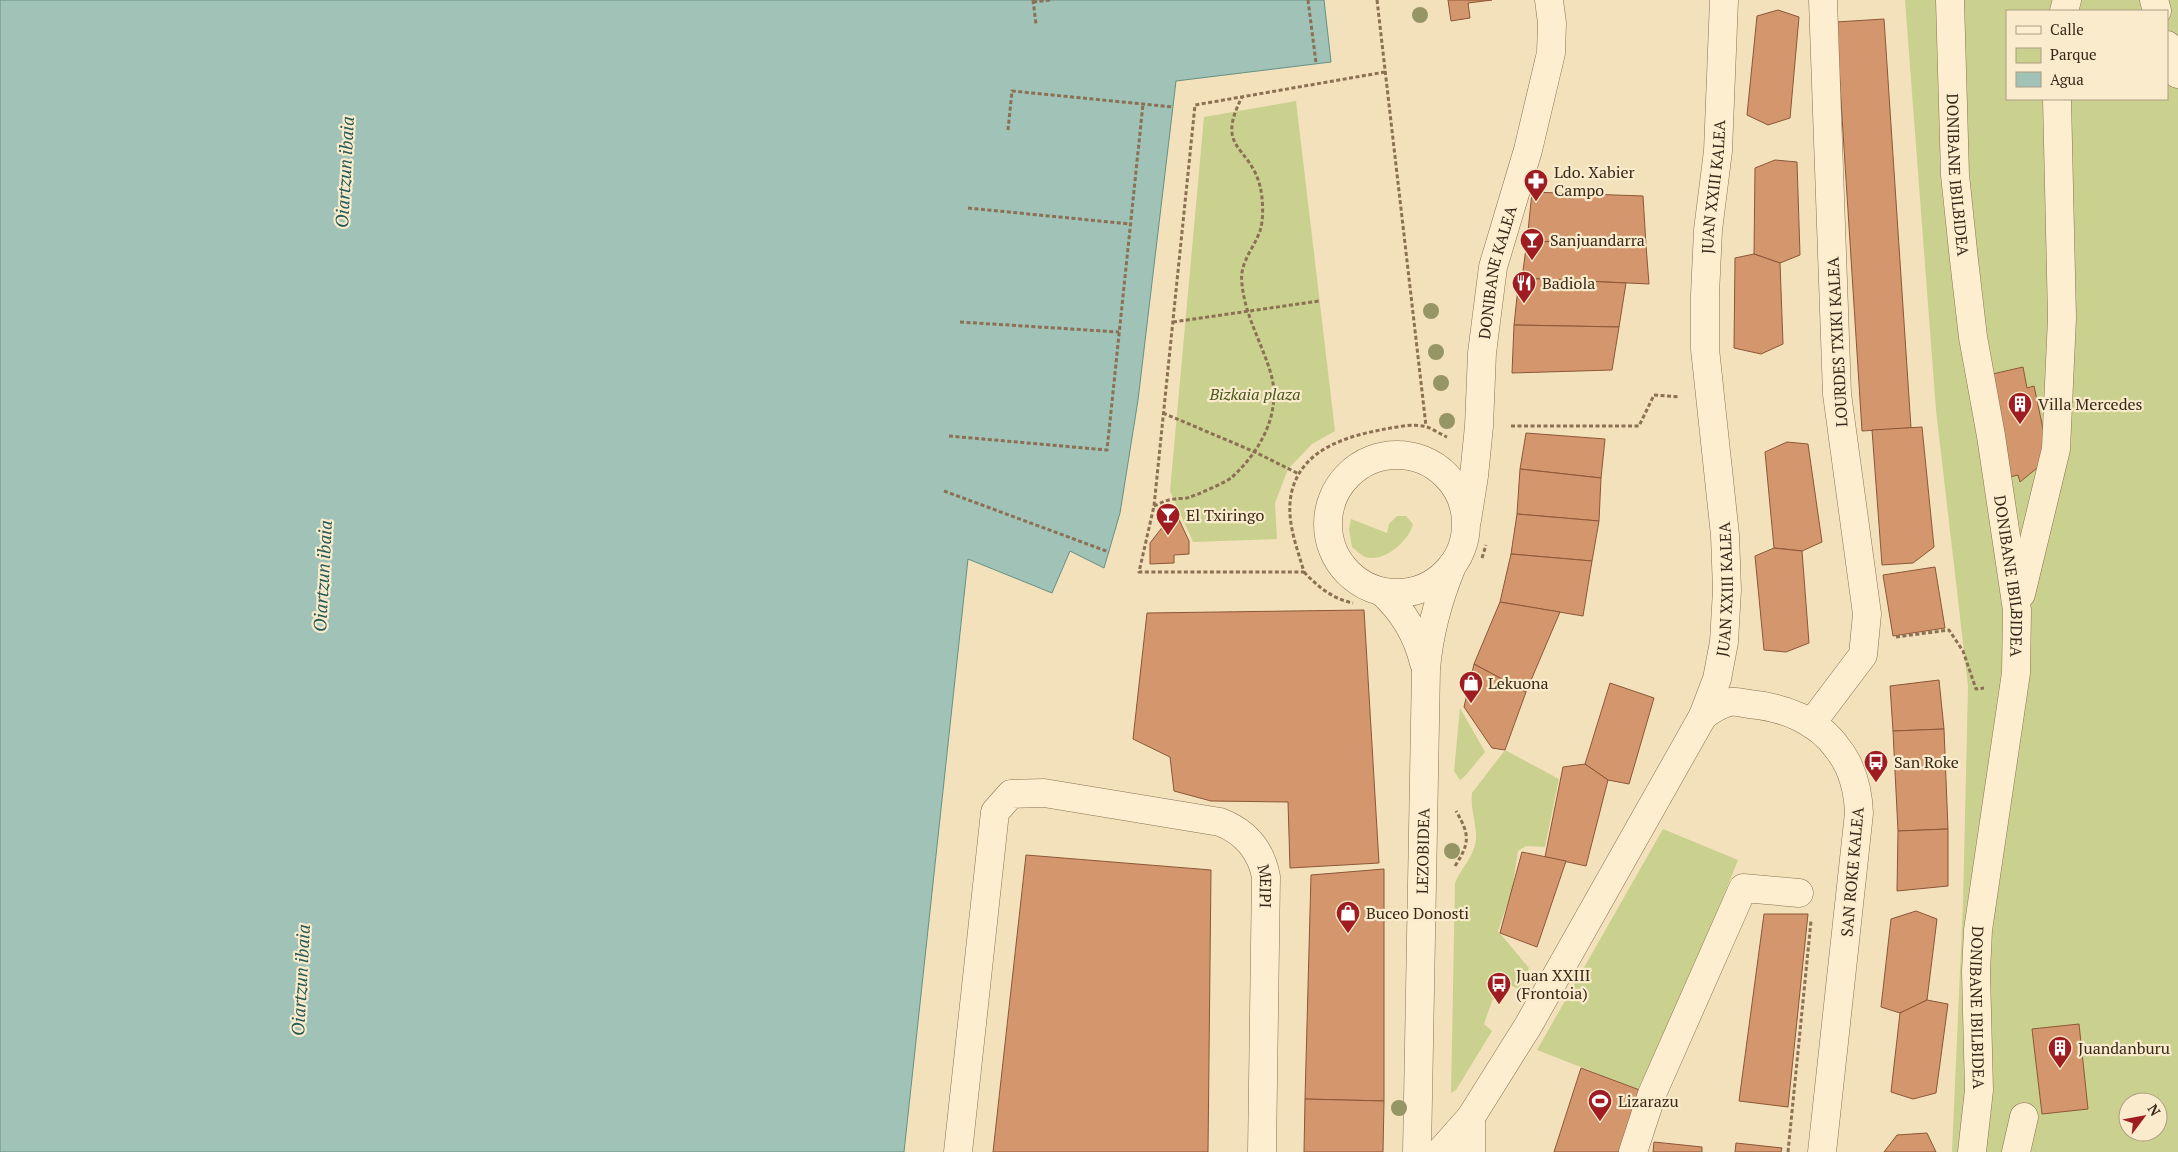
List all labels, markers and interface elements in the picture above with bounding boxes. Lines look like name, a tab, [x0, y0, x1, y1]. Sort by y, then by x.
legend	[2006, 10, 2168, 100]
text: Calle	[2050, 19, 2084, 39]
text: Parque	[2050, 44, 2097, 64]
text: Agua	[2050, 69, 2084, 89]
street label: DONIBANE IBILBIDEA	[1942, 93, 1975, 257]
water label: Oiartzun ibaia	[329, 116, 359, 228]
street label: JUAN XXIII KALEA	[1696, 119, 1730, 255]
place label: Ldo. Xabier Campo	[1554, 161, 1636, 201]
pharmacy icon: Ldo. Xabier Campo	[1523, 168, 1549, 202]
street label: DONIBANE KALEA	[1473, 203, 1522, 340]
bar icon: Sanjuandarra	[1519, 227, 1545, 261]
place label: Sanjuandarra	[1550, 229, 1645, 251]
street label: LOURDES TXIKI KALEA	[1822, 256, 1852, 428]
restaurant icon: Badiola	[1511, 270, 1537, 304]
place label: Badiola	[1542, 272, 1595, 294]
park label: Bizkaia plaza	[1208, 383, 1301, 405]
building icon: Villa Mercedes	[2007, 391, 2033, 425]
place label: Villa Mercedes	[2038, 393, 2143, 415]
street label: DONIBANE IBILBIDEA	[1989, 493, 2028, 657]
bar icon: El Txiringo	[1155, 502, 1181, 536]
place label: El Txiringo	[1186, 504, 1264, 526]
water label: Oiartzun ibaia	[307, 520, 337, 632]
street label: JUAN XXIII KALEA	[1710, 521, 1738, 659]
shop icon: Lekuona	[1458, 670, 1484, 704]
place label: Lekuona	[1488, 672, 1549, 694]
bus stop icon: San Roke	[1863, 749, 1889, 783]
place label: San Roke	[1894, 751, 1959, 773]
street label: SAN ROKE KALEA	[1835, 806, 1869, 938]
street label: LEZOBIDEA	[1411, 808, 1434, 894]
street label: MEIPI	[1252, 862, 1277, 908]
shop icon: Buceo Donosti	[1335, 900, 1361, 934]
place label: Buceo Donosti	[1366, 902, 1469, 924]
water label: Oiartzun ibaia	[285, 924, 315, 1036]
street label: DONIBANE IBILBIDEA	[1965, 925, 1990, 1089]
place label: Juan XXIII (Frontoia)	[1516, 964, 1590, 1004]
bus stop icon: Juan XXIII (Frontoia)	[1486, 971, 1512, 1005]
building icon: Juandanburu	[2047, 1035, 2073, 1069]
place label: Juandanburu	[2078, 1037, 2170, 1059]
sports icon: Lizarazu	[1587, 1088, 1613, 1122]
place label: Lizarazu	[1618, 1090, 1679, 1112]
north arrow	[2118, 1092, 2168, 1142]
text: N	[2144, 1100, 2166, 1120]

